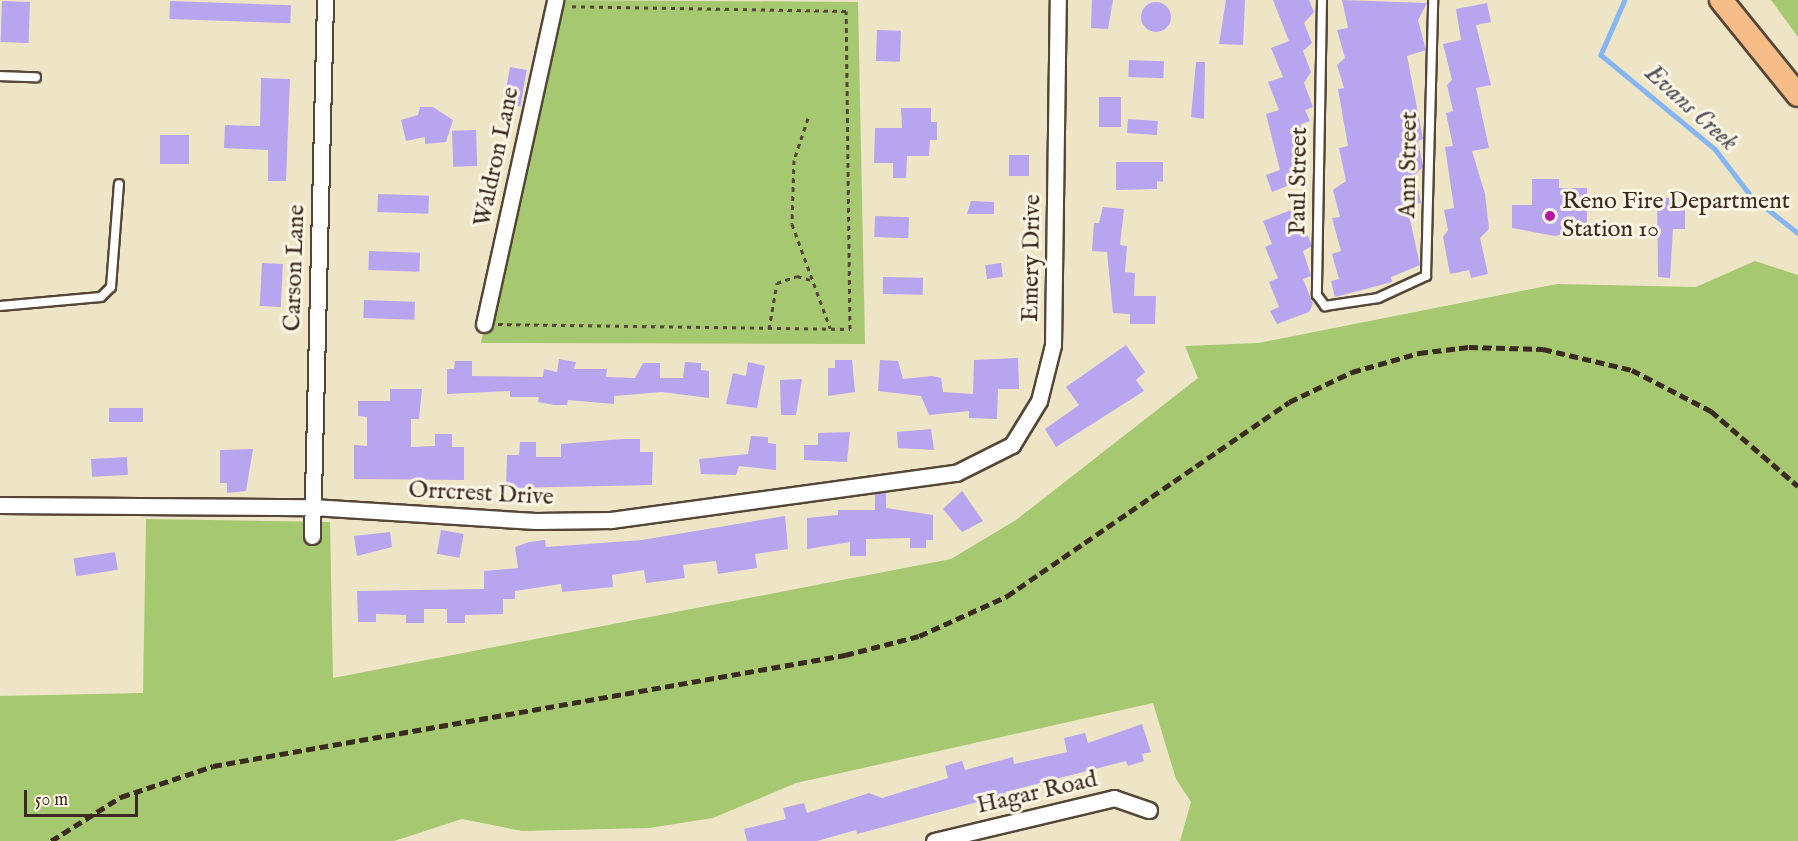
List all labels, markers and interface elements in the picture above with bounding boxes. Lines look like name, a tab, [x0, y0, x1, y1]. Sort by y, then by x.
water label: Evans Creek	[1638, 58, 1744, 158]
street label: Waldron Lane	[468, 85, 526, 229]
street label: Ann Street	[1394, 111, 1424, 219]
street label: Paul Street	[1284, 127, 1314, 235]
place label: Reno Fire Department Station 10	[1562, 188, 1790, 244]
street label: Emery Drive	[1016, 194, 1048, 322]
street label: Carson Lane	[278, 204, 312, 332]
marker: Reno Fire Department Station 10	[1543, 209, 1557, 223]
street label: Orrcrest Drive	[408, 476, 554, 512]
street label: Hagar Road	[974, 765, 1100, 821]
scale bar	[27, 778, 141, 816]
text: 50 m	[35, 789, 68, 812]

